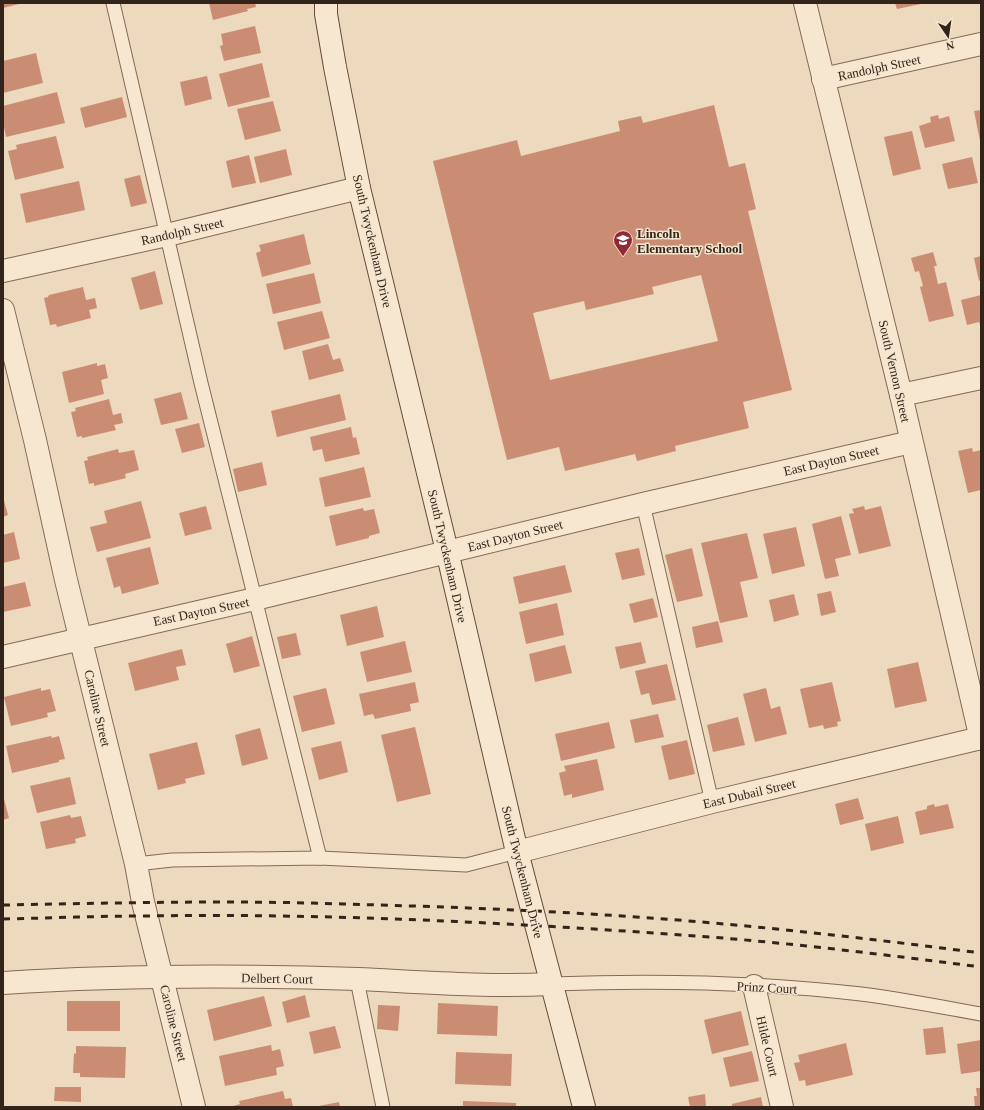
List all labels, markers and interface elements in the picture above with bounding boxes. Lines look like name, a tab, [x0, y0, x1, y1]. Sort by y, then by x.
north arrow	[928, 16, 968, 56]
text: N	[945, 39, 955, 52]
street label: Randolph Street	[836, 51, 922, 84]
street label: South Twyckenham Drive	[350, 173, 395, 309]
street label: Randolph Street	[139, 215, 225, 248]
place label: Lincoln Elementary School	[637, 226, 742, 256]
school or university icon: Lincoln Elementary School	[612, 229, 634, 257]
street label: South Vernon Street	[875, 319, 914, 424]
street label: East Dayton Street	[782, 442, 881, 479]
street label: South Twyckenham Drive	[425, 488, 470, 624]
street label: East Dayton Street	[466, 516, 565, 555]
street label: East Dayton Street	[152, 594, 251, 629]
street label: Caroline Street	[81, 668, 114, 748]
street label: East Dubail Street	[701, 775, 797, 811]
street label: South Twyckenham Drive	[499, 804, 546, 940]
street label: Delbert Court	[241, 970, 313, 987]
street label: Prinz Court	[736, 978, 798, 997]
street label: Caroline Street	[157, 983, 190, 1063]
street label: Hilde Court	[753, 1014, 782, 1078]

